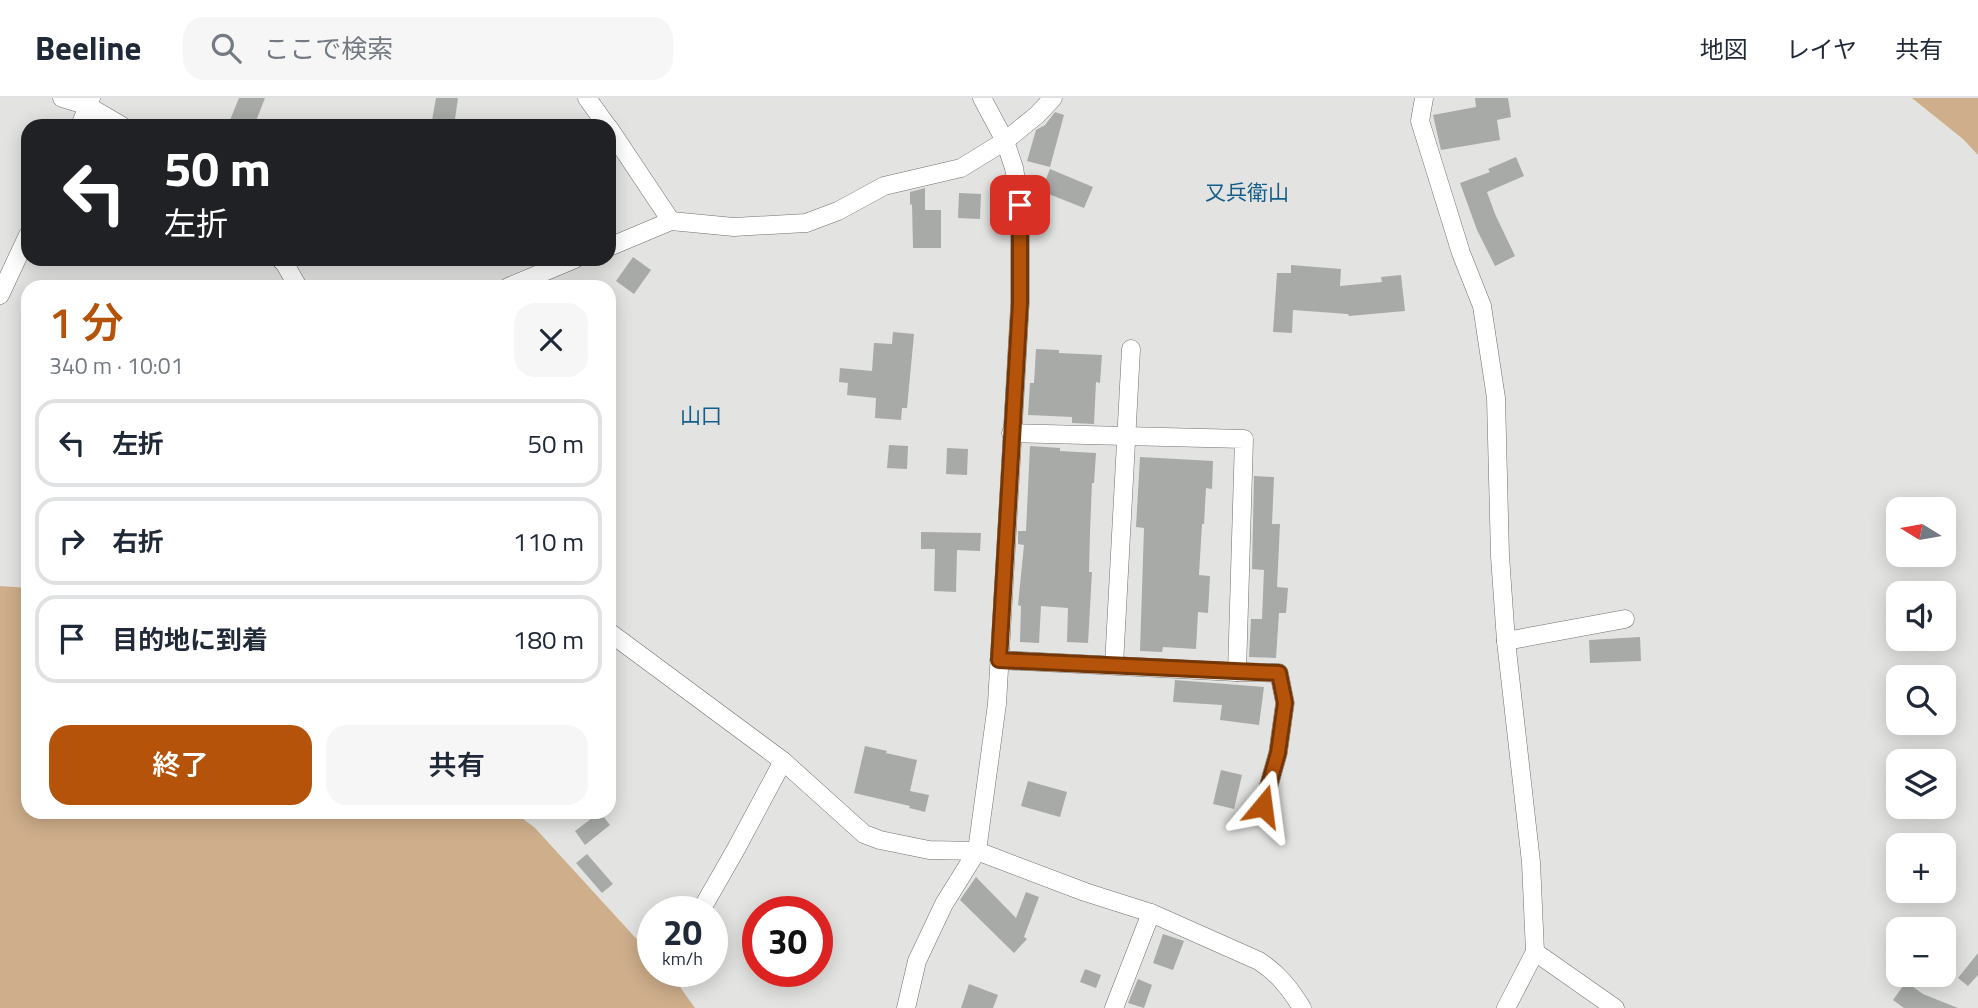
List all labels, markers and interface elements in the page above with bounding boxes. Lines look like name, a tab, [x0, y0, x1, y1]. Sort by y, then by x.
search box	[183, 17, 673, 80]
text: Beeline	[35, 23, 141, 73]
icon: search	[207, 29, 245, 67]
text: ここで検索	[263, 29, 393, 68]
text: 地図	[1700, 31, 1748, 67]
text: レイヤ	[1786, 31, 1857, 67]
text: 共有	[1895, 31, 1943, 67]
text: 50 m	[164, 130, 271, 205]
icon: left	[49, 147, 140, 238]
pin	[990, 175, 1050, 235]
district label: 又兵衛山	[1205, 176, 1289, 208]
icon: arrive	[1001, 186, 1039, 224]
text: 左折	[164, 199, 228, 247]
text: 1 分	[49, 290, 124, 354]
button: close	[514, 303, 588, 377]
text: 340 m · 10:01	[49, 348, 184, 383]
district label: 山口	[680, 399, 722, 431]
icon: left	[53, 424, 91, 462]
text: 左折	[112, 424, 164, 463]
text: 50 m	[527, 424, 584, 463]
north arrow	[1886, 497, 1956, 567]
map controls	[1886, 497, 1956, 987]
icon: right	[53, 522, 91, 560]
text: 右折	[112, 522, 164, 561]
text: 110 m	[513, 522, 584, 561]
button: sound	[1886, 581, 1956, 651]
icon: arrive	[53, 620, 91, 658]
text: 目的地に到着	[112, 620, 268, 659]
text: 180 m	[513, 620, 584, 659]
button: search	[1886, 665, 1956, 735]
button: 終了	[49, 725, 312, 805]
button: 共有	[326, 725, 588, 805]
button: layers	[1886, 749, 1956, 819]
position arrow	[1226, 769, 1300, 843]
button: +	[1886, 833, 1956, 903]
speed limit sign: 30	[742, 896, 833, 987]
text: 20	[663, 905, 702, 959]
button: −	[1886, 917, 1956, 987]
text: km/h	[662, 945, 703, 972]

